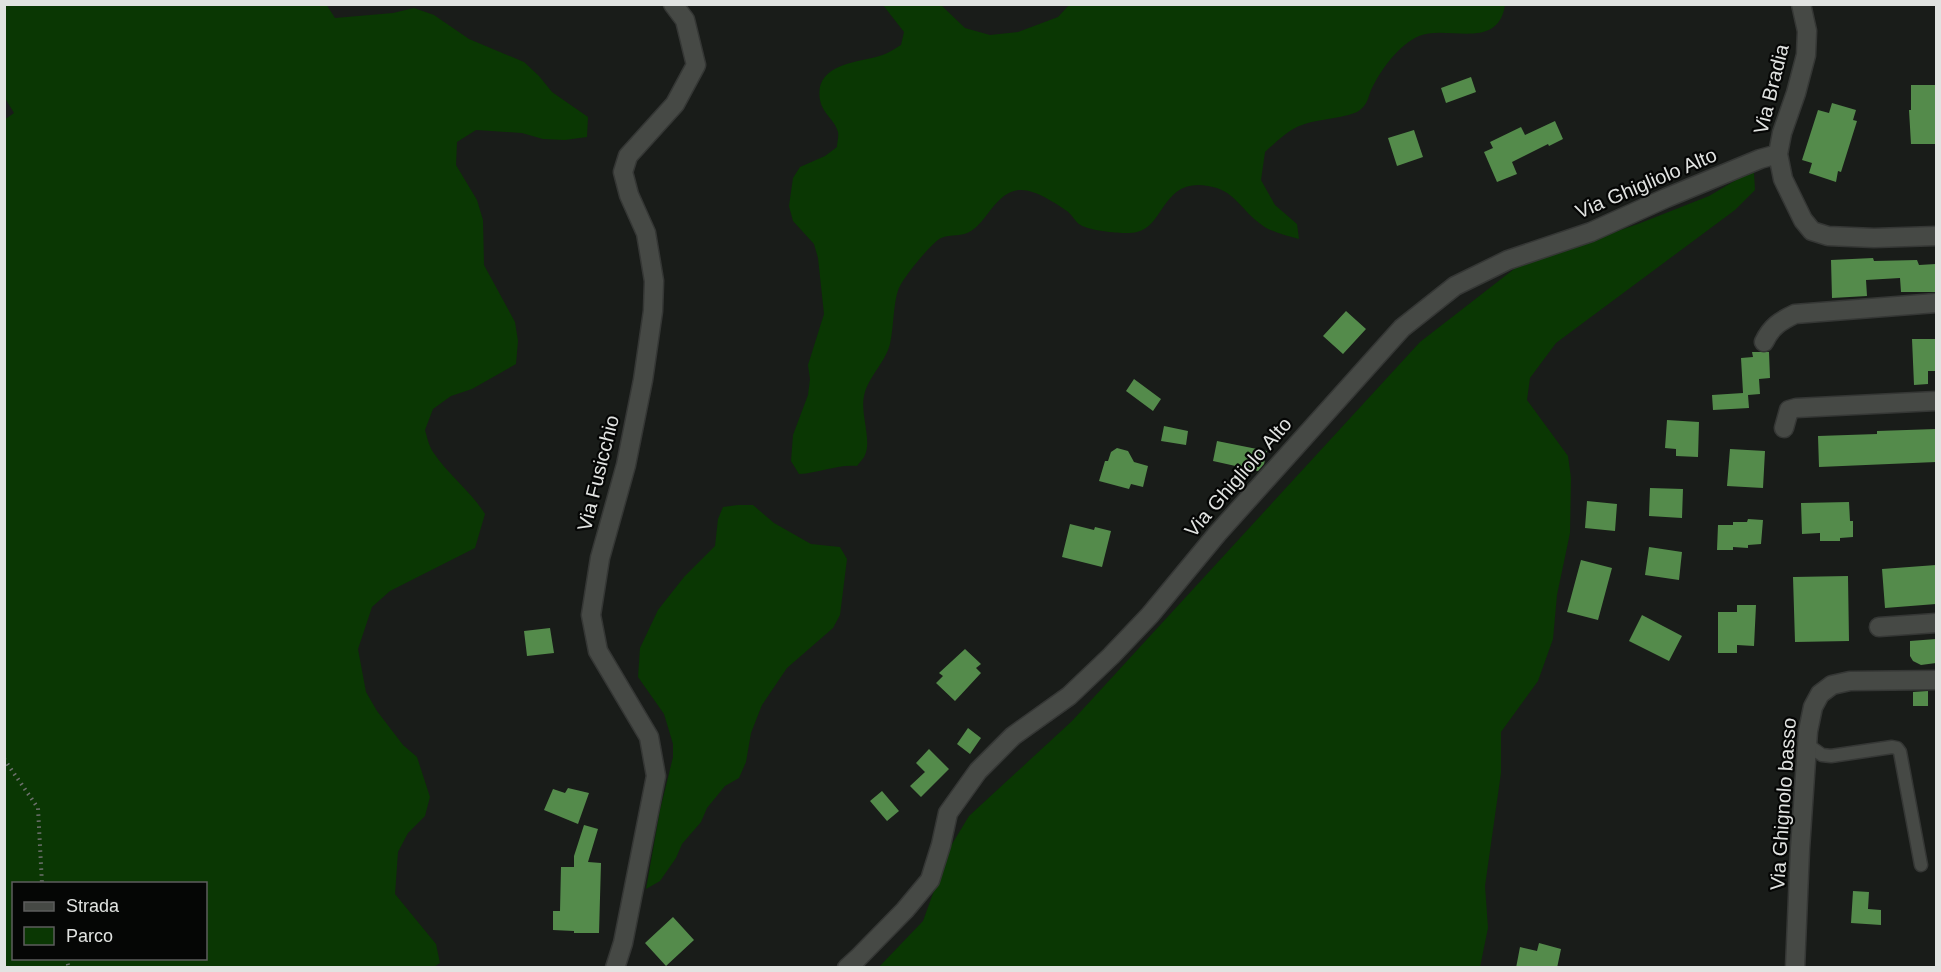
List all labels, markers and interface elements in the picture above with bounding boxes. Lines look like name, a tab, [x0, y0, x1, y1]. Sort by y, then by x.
street label: Via Bradia	[1749, 41, 1793, 136]
street label: Via Ghigliolo Alto	[1572, 143, 1720, 223]
street label: Via Fusicchio	[573, 413, 623, 533]
street label: Via Ghigliolo Alto	[1180, 413, 1296, 541]
street label: Via Ghignolo basso	[1766, 717, 1800, 891]
legend	[12, 882, 207, 960]
text: Strada	[66, 896, 120, 916]
text: Parco	[66, 926, 113, 946]

